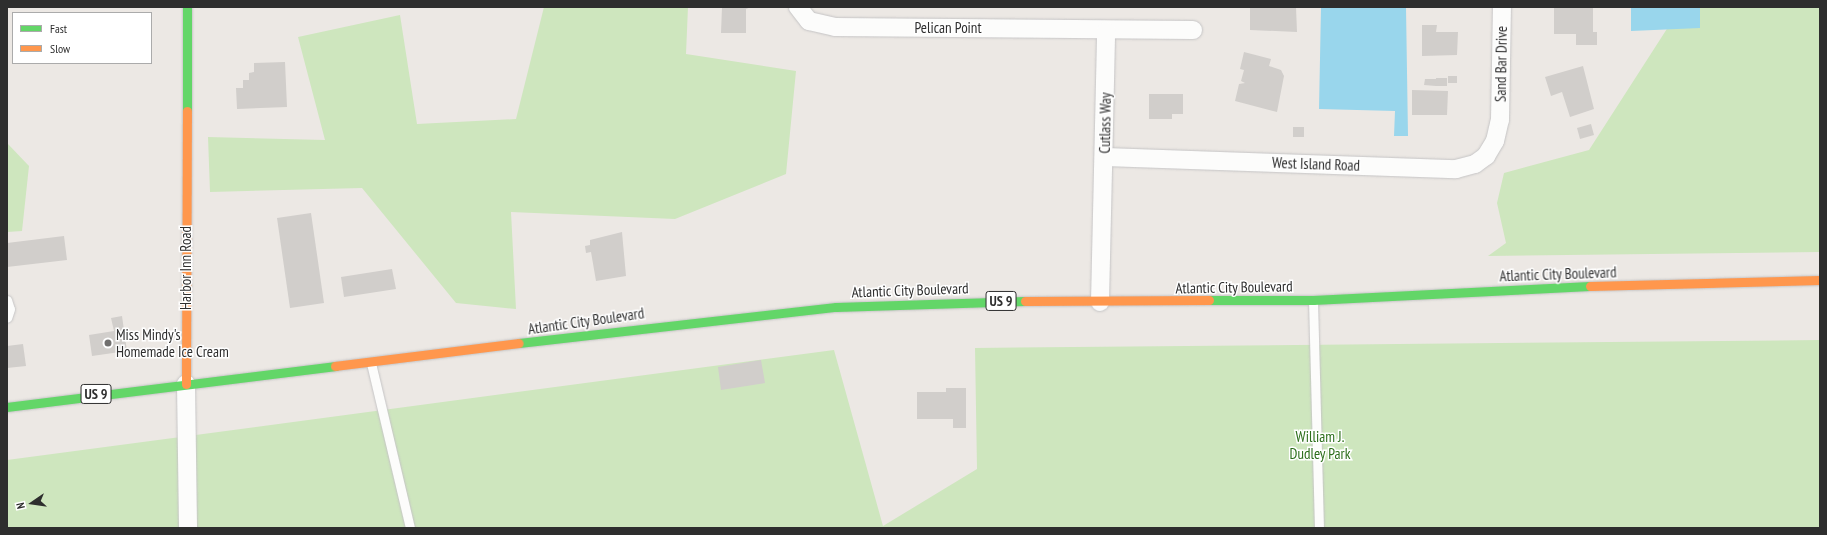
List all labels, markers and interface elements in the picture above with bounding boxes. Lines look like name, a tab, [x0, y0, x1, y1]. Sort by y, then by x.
legend	[12, 12, 152, 64]
street label: Pelican Point	[914, 19, 982, 37]
text: Fast	[50, 21, 67, 36]
street label: Sand Bar Drive	[1491, 26, 1511, 102]
text: Slow	[50, 41, 70, 56]
street label: Cutlass Way	[1095, 92, 1115, 154]
street label: West Island Road	[1272, 153, 1360, 175]
street label: Harbor Inn Road	[177, 226, 195, 310]
street label: Atlantic City Boulevard	[1499, 263, 1617, 285]
street label: Atlantic City Boulevard	[1175, 277, 1293, 297]
street label: Atlantic City Boulevard	[851, 279, 969, 301]
road number: US 9	[985, 289, 1017, 313]
street label: Atlantic City Boulevard	[526, 304, 646, 338]
place label: Miss Mindy's Homemade Ice Cream	[116, 325, 229, 360]
marker: Miss Mindy's Homemade Ice Cream	[103, 338, 113, 348]
road number: US 9	[80, 382, 112, 406]
park label: William J. Dudley Park	[1289, 427, 1351, 462]
north arrow	[12, 483, 52, 523]
text: N	[13, 501, 28, 510]

